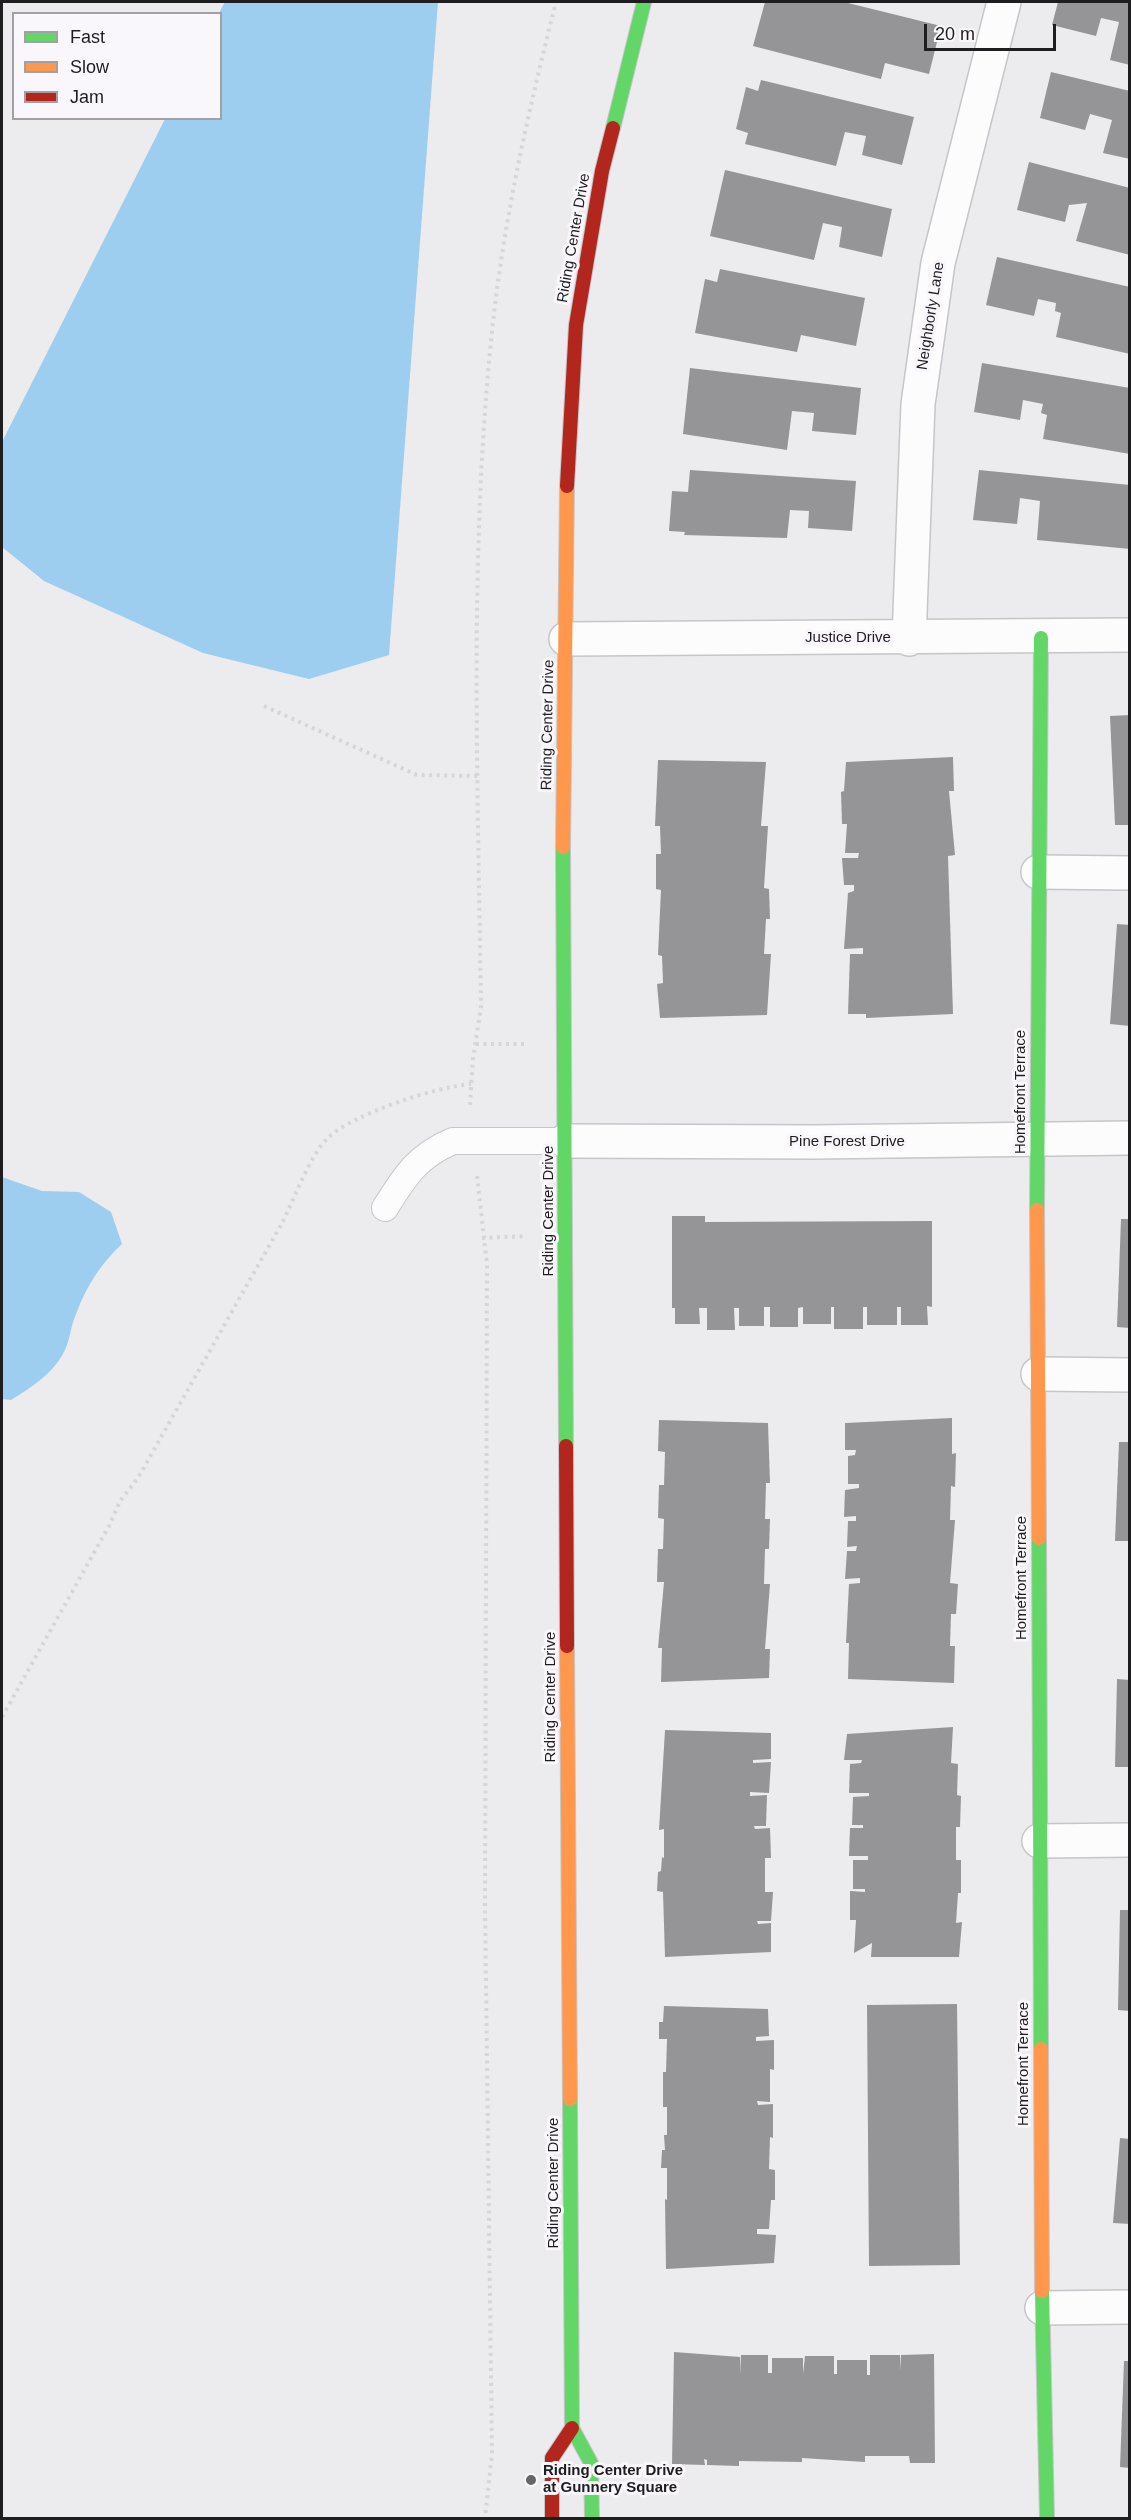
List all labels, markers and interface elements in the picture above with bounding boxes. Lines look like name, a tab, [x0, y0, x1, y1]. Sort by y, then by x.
legend	[12, 12, 222, 120]
scale bar	[927, 12, 1059, 50]
text: 20 m	[935, 24, 975, 44]
text: Fast	[70, 27, 105, 47]
text: Slow	[70, 57, 109, 77]
text: Jam	[70, 87, 104, 107]
street label: Riding Center Drive	[554, 172, 594, 304]
street label: Neighborly Lane	[914, 261, 948, 371]
street label: Justice Drive	[805, 629, 891, 647]
street label: Riding Center Drive	[538, 659, 558, 791]
street label: Homefront Terrace	[1012, 1030, 1030, 1154]
street label: Pine Forest Drive	[789, 1133, 905, 1151]
street label: Riding Center Drive	[540, 1146, 558, 1276]
street label: Homefront Terrace	[1013, 1516, 1031, 1640]
street label: Riding Center Drive	[542, 1632, 560, 1762]
street label: Homefront Terrace	[1015, 2002, 1033, 2126]
street label: Riding Center Drive	[545, 2118, 563, 2248]
place label: Riding Center Drive at Gunnery Square	[543, 2462, 683, 2497]
marker: Riding Center Drive at Gunnery Square	[524, 2473, 538, 2487]

